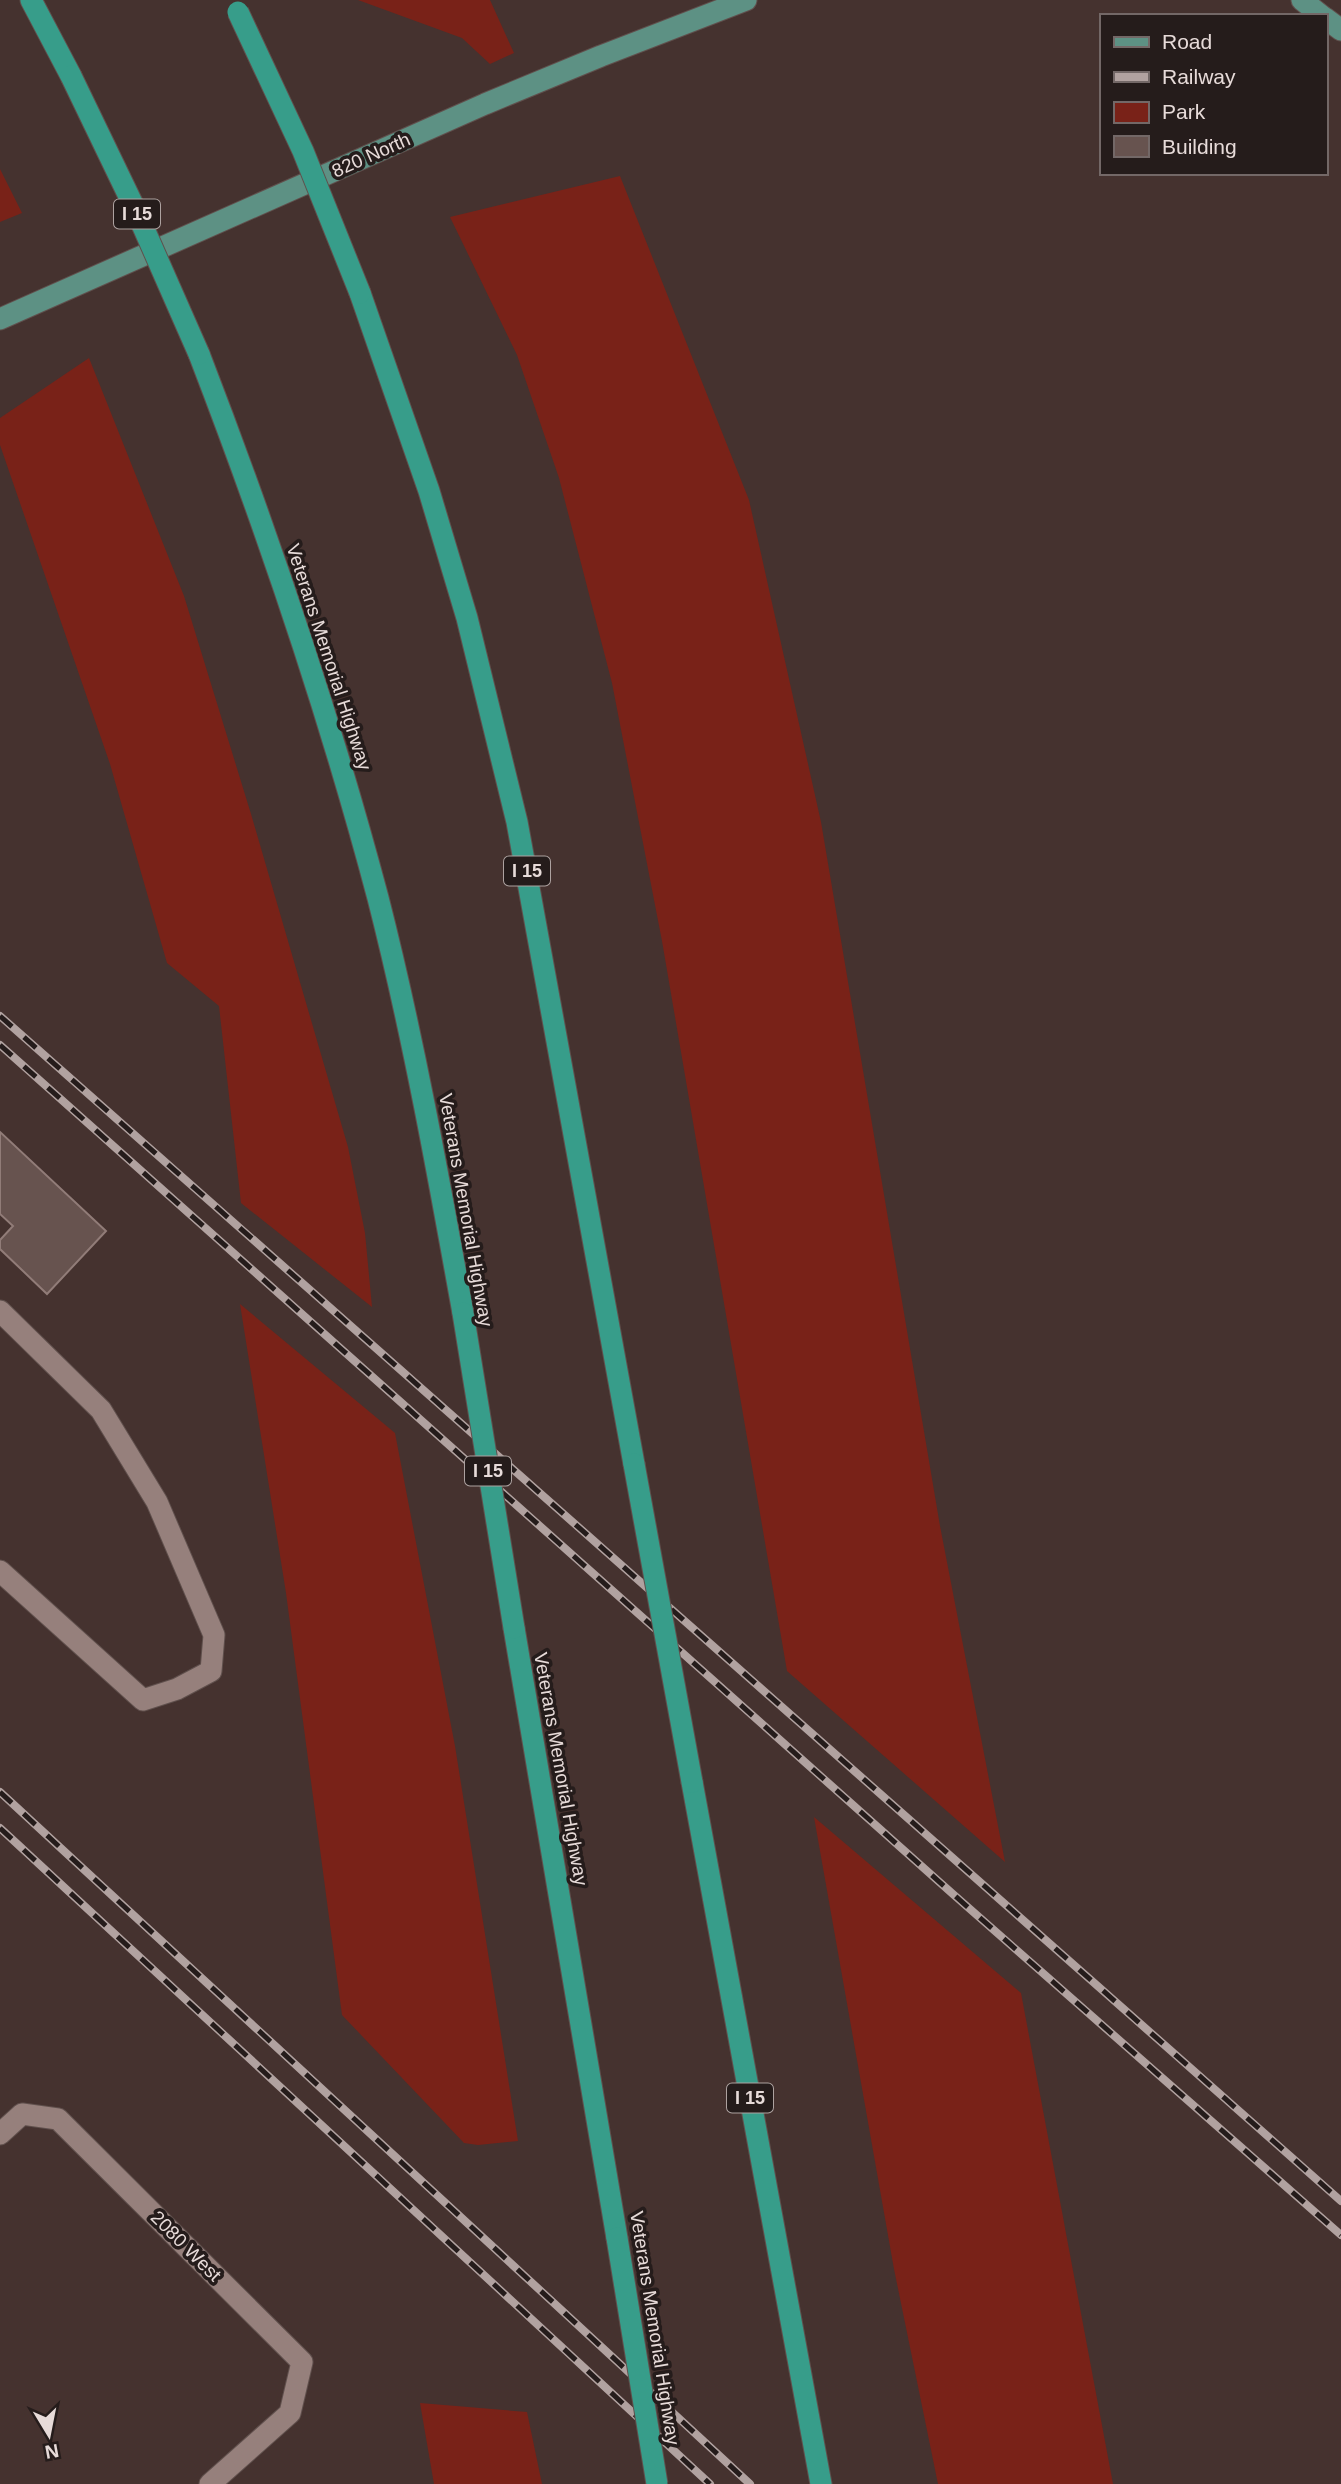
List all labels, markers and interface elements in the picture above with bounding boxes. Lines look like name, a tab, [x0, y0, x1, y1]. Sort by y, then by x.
legend	[1100, 14, 1327, 175]
text: Road	[1162, 30, 1212, 53]
text: Railway	[1162, 65, 1236, 88]
text: Park	[1162, 100, 1206, 123]
street label: 820 North	[329, 128, 413, 182]
text: Building	[1162, 135, 1237, 158]
road number: I 15	[114, 200, 160, 229]
street label: Veterans Memorial Highway	[282, 541, 376, 773]
road number: I 15	[504, 856, 550, 886]
street label: Veterans Memorial Highway	[435, 1092, 497, 1329]
road number: I 15	[465, 1456, 511, 1486]
street label: Veterans Memorial Highway	[530, 1651, 592, 1888]
road number: I 15	[727, 2084, 773, 2112]
street label: 2080 West	[147, 2207, 226, 2286]
street label: Veterans Memorial Highway	[626, 2210, 684, 2447]
north arrow	[14, 2400, 84, 2470]
text: N	[43, 2440, 60, 2463]

